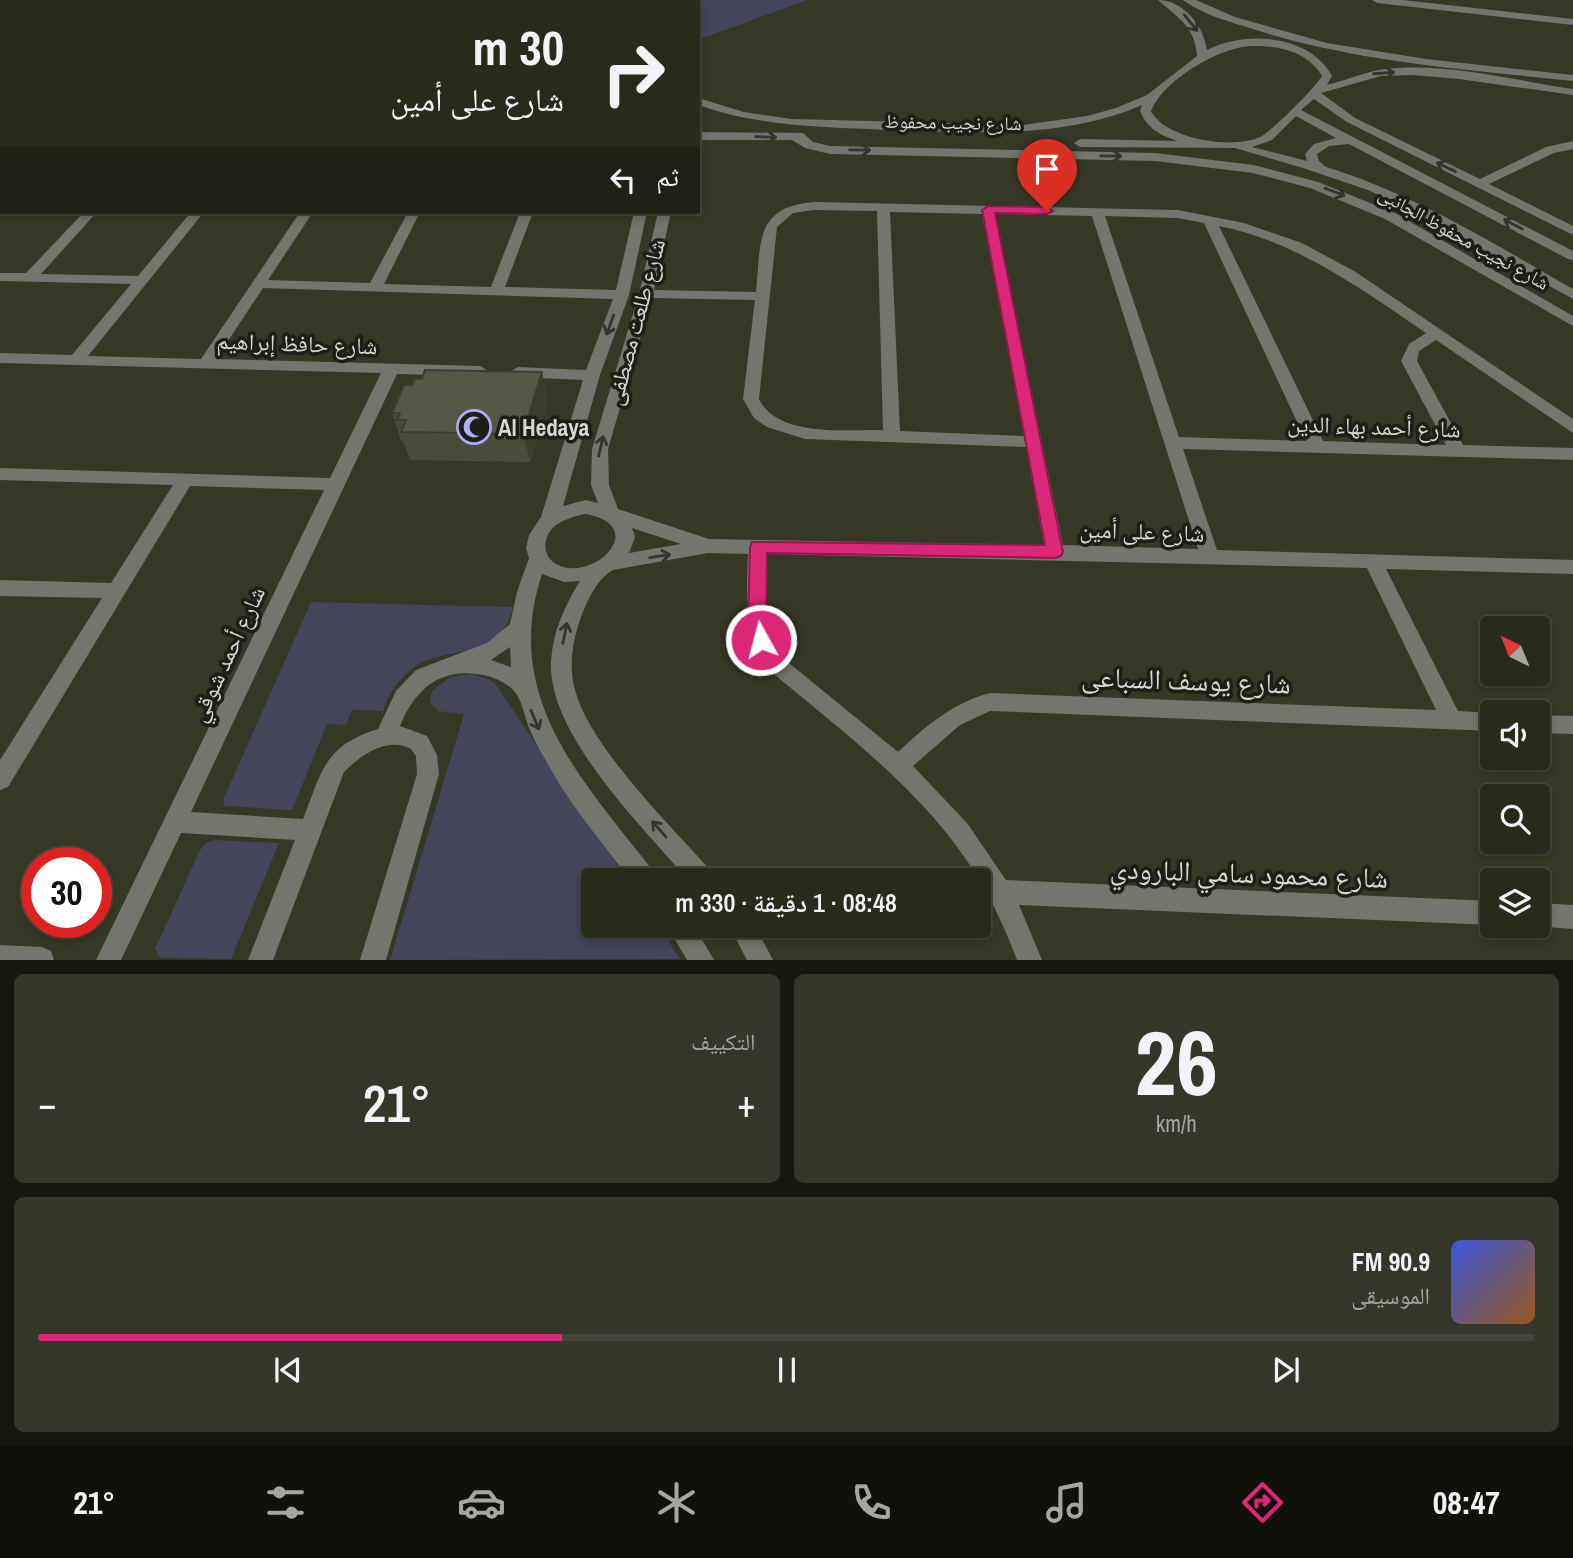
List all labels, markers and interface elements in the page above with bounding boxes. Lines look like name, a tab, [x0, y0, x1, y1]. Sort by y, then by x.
text: 30 m	[472, 14, 564, 80]
one-way arrow	[1183, 14, 1198, 32]
icon: right	[588, 28, 679, 119]
one-way arrow	[1372, 66, 1395, 79]
text: شارع على أمين	[390, 78, 564, 121]
street label: شارع نجيب محفوظ	[884, 108, 1022, 136]
one-way arrow	[755, 130, 778, 143]
pin	[1017, 139, 1077, 211]
one-way arrow	[848, 144, 871, 157]
one-way arrow	[1100, 149, 1123, 162]
icon: arrive	[1028, 150, 1066, 188]
text: ثم	[656, 159, 679, 194]
one-way arrow	[1436, 160, 1457, 173]
icon: left	[604, 161, 642, 199]
street label: شارع نجيب محفوظ الجانبى	[1374, 180, 1554, 296]
one-way arrow	[1323, 187, 1345, 199]
one-way arrow	[1503, 216, 1524, 230]
street label: شارع طلعت مصطفى	[598, 235, 672, 409]
one-way arrow	[603, 313, 616, 335]
street label: شارع حافظ إبراهيم	[216, 325, 378, 362]
street label: شارع أحمد بهاء الدين	[1287, 407, 1461, 445]
mosque icon: Al Hedaya	[455, 408, 493, 446]
place label: Al Hedaya	[498, 412, 590, 443]
one-way arrow	[595, 435, 608, 458]
street label: شارع على أمين	[1079, 513, 1205, 549]
one-way arrow	[648, 549, 671, 562]
street label: شارع أحمد شوقي	[182, 581, 275, 728]
position arrow	[724, 603, 798, 677]
north arrow	[1480, 616, 1550, 686]
map controls	[1480, 616, 1550, 938]
one-way arrow	[558, 622, 572, 645]
street label: شارع يوسف السباعى	[1080, 657, 1292, 703]
button: sound	[1480, 700, 1550, 770]
one-way arrow	[530, 709, 543, 730]
button: search	[1480, 784, 1550, 854]
one-way arrow	[651, 820, 667, 838]
speed limit sign: 30	[21, 847, 112, 938]
street label: شارع محمود سامي البارودي	[1109, 849, 1389, 901]
button: layers	[1480, 868, 1550, 938]
text: 08:48 · 1 دقيقة · 330 m	[675, 885, 897, 920]
text: 26	[1135, 1001, 1218, 1123]
text: التكييف	[691, 1026, 756, 1057]
text: 21°	[363, 1068, 431, 1138]
text: −	[38, 1078, 56, 1129]
text: +	[737, 1078, 755, 1129]
text: km/h	[1156, 1108, 1197, 1139]
text: 90.9 FM	[1352, 1244, 1430, 1279]
text: الموسيقى	[1351, 1280, 1430, 1311]
icon: previous	[269, 1351, 307, 1389]
icon: pause	[768, 1351, 806, 1389]
icon: next	[1267, 1351, 1305, 1389]
icon: filters	[261, 1478, 310, 1527]
icon: car	[457, 1478, 506, 1527]
icon: climate	[652, 1478, 701, 1527]
icon: phone	[847, 1478, 896, 1527]
icon: music	[1042, 1478, 1091, 1527]
icon: directions	[1238, 1478, 1287, 1527]
text: 21°	[73, 1481, 115, 1524]
text: 08:47	[1433, 1481, 1500, 1524]

